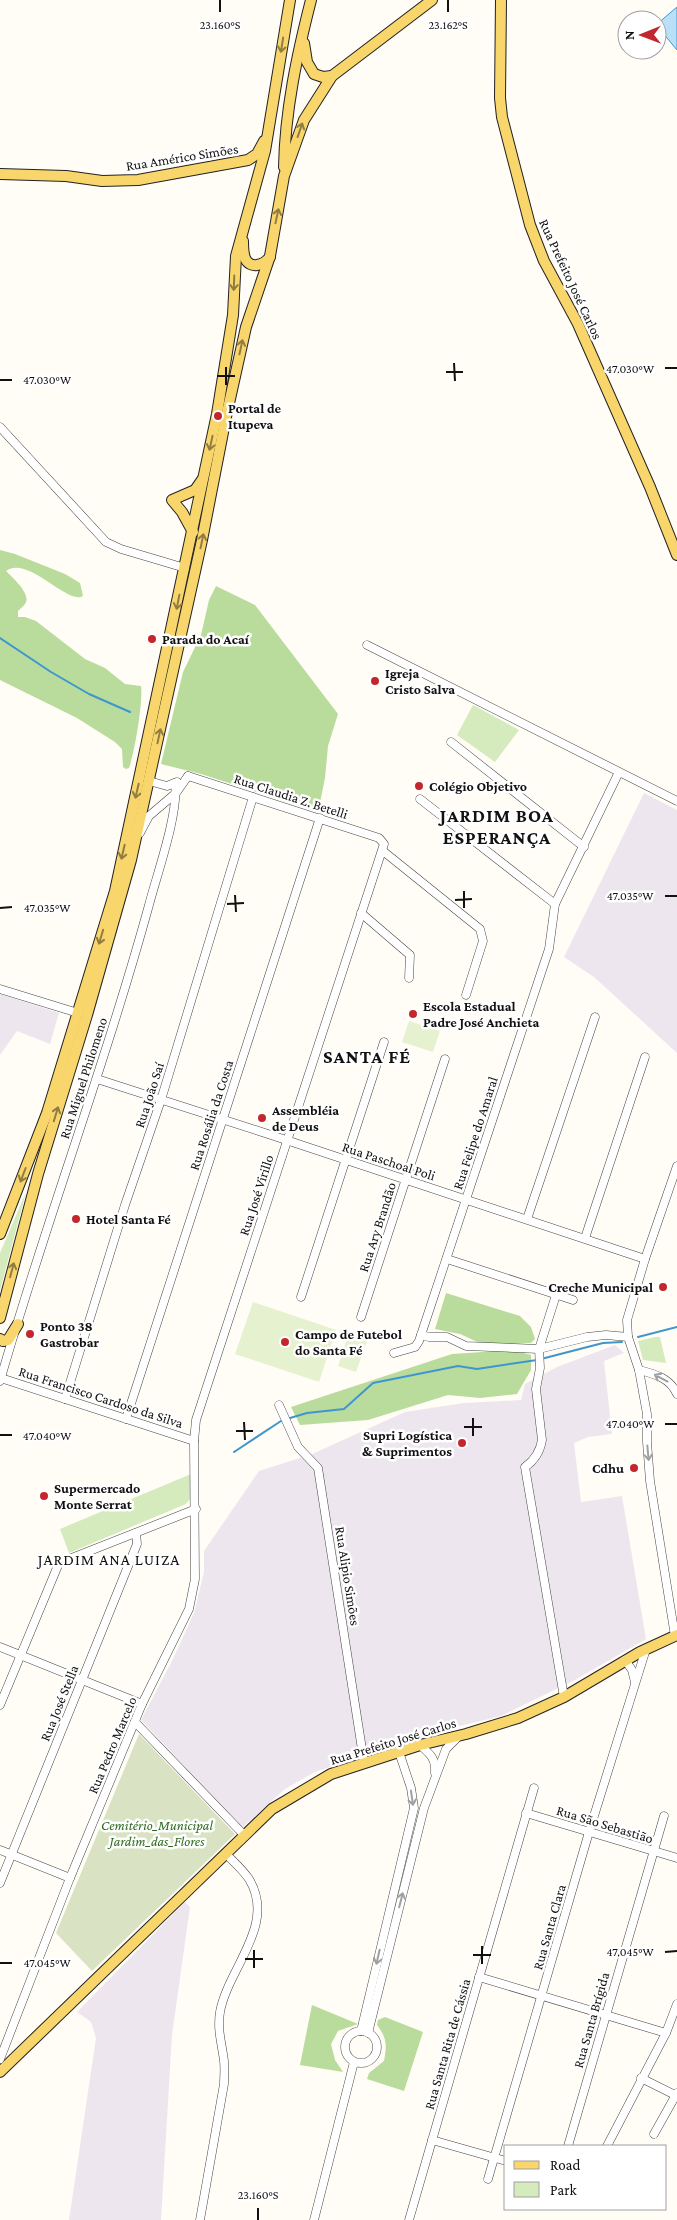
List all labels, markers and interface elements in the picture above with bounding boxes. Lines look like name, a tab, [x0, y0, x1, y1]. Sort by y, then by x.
north arrow	[617, 10, 667, 60]
text: 23.160°S	[200, 18, 241, 32]
text: 23.162°S	[428, 18, 468, 32]
text: N	[621, 30, 637, 40]
one-way arrow	[277, 37, 287, 53]
one-way arrow	[296, 123, 305, 138]
street label: Rua Américo Simões	[125, 140, 239, 174]
one-way arrow	[273, 209, 282, 225]
street label: Rua Prefeito José Carlos	[536, 216, 606, 342]
one-way arrow	[229, 274, 238, 290]
one-way arrow	[237, 340, 247, 356]
text: 47.030°W	[606, 362, 654, 376]
text: 47.030°W	[23, 373, 71, 387]
place label: Portal de Itupeva	[228, 400, 282, 432]
marker: Portal de Itupeva	[212, 410, 224, 422]
one-way arrow	[205, 435, 215, 451]
one-way arrow	[197, 533, 207, 549]
one-way arrow	[173, 594, 183, 610]
place label: Parada do Acaí	[162, 631, 250, 647]
marker: Parada do Acaí	[146, 633, 158, 645]
place label: Igreja Cristo Salva	[385, 665, 455, 697]
marker: Igreja Cristo Salva	[369, 675, 381, 687]
one-way arrow	[155, 728, 164, 744]
street label: Rua Claudia Z. Betelli	[232, 770, 350, 822]
place label: Colégio Objetivo	[429, 778, 527, 795]
marker: Colégio Objetivo	[413, 780, 425, 792]
one-way arrow	[131, 783, 141, 799]
district label: JARDIM BOA ESPERANÇA	[438, 805, 554, 848]
one-way arrow	[118, 844, 127, 860]
text: 47.035°W	[607, 889, 653, 903]
text: 47.035°W	[24, 901, 70, 915]
one-way arrow	[95, 929, 105, 945]
place label: Escola Estadual Padre José Anchieta	[423, 998, 539, 1030]
marker: Escola Estadual Padre José Anchieta	[407, 1008, 419, 1020]
street label: Rua Miguel Philomeno	[56, 1015, 110, 1141]
district label: SANTA FÉ	[323, 1046, 411, 1067]
street label: Rua Rosália da Costa	[186, 1057, 237, 1172]
street label: Rua João Saí	[131, 1060, 167, 1130]
street label: Rua Felipe do Amaral	[449, 1074, 501, 1191]
place label: Assembléia de Deus	[271, 1102, 339, 1134]
one-way arrow	[51, 1106, 61, 1122]
marker: Assembléia de Deus	[256, 1112, 268, 1124]
street label: Rua Paschoal Poli	[340, 1138, 438, 1184]
street label: Rua José Virillo	[235, 1153, 277, 1237]
one-way arrow	[18, 1167, 27, 1182]
street label: Rua Ary Brandão	[355, 1180, 399, 1274]
place label: Hotel Santa Fé	[86, 1211, 171, 1227]
marker: Hotel Santa Fé	[70, 1213, 82, 1225]
one-way arrow	[8, 1263, 18, 1279]
place label: Creche Municipal	[548, 1279, 653, 1295]
marker: Creche Municipal	[657, 1281, 669, 1293]
place label: Ponto 38 Gastrobar	[40, 1318, 100, 1350]
place label: Campo de Futebol do Santa Fé	[295, 1326, 402, 1358]
marker: Ponto 38 Gastrobar	[24, 1328, 36, 1340]
marker: Campo de Futebol do Santa Fé	[279, 1336, 291, 1348]
street label: Rua Francisco Cardoso da Silva	[17, 1363, 186, 1431]
one-way arrow	[654, 1373, 669, 1383]
text: 47.040°W	[606, 1417, 654, 1431]
place label: Supri Logística & Suprimentos	[362, 1427, 452, 1459]
text: 47.040°W	[23, 1429, 71, 1443]
marker: Supri Logística & Suprimentos	[456, 1437, 468, 1449]
one-way arrow	[643, 1444, 652, 1460]
place label: Cdhu	[592, 1460, 624, 1476]
marker: Cdhu	[628, 1462, 640, 1474]
place label: Supermercado Monte Serrat	[54, 1480, 140, 1512]
marker: Supermercado Monte Serrat	[38, 1490, 50, 1502]
street label: Rua Alipio Simões	[332, 1525, 364, 1627]
district label: JARDIM ANA LUIZA	[36, 1551, 180, 1569]
street label: Rua José Stella	[36, 1662, 82, 1743]
street label: Rua Pedro Marcelo	[84, 1694, 140, 1796]
street label: Rua Prefeito José Carlos	[328, 1714, 458, 1768]
one-way arrow	[408, 1790, 418, 1806]
street label: Rua São Sebastião	[555, 1802, 655, 1846]
park label: Cemitério_Municipal Jardim_das_Flores	[101, 1817, 213, 1849]
street label: Rua Santa Clara	[529, 1882, 569, 1971]
one-way arrow	[397, 1893, 406, 1909]
text: 47.045°W	[606, 1945, 654, 1959]
one-way arrow	[373, 1948, 382, 1964]
text: 47.045°W	[23, 1956, 71, 1970]
street label: Rua Santa Brígida	[570, 1970, 612, 2070]
street label: Rua Santa Rita de Cássia	[421, 1976, 473, 2111]
legend	[504, 2145, 667, 2210]
text: Road	[550, 2157, 581, 2173]
text: Park	[550, 2182, 577, 2198]
text: 23.160°S	[238, 2188, 279, 2202]

